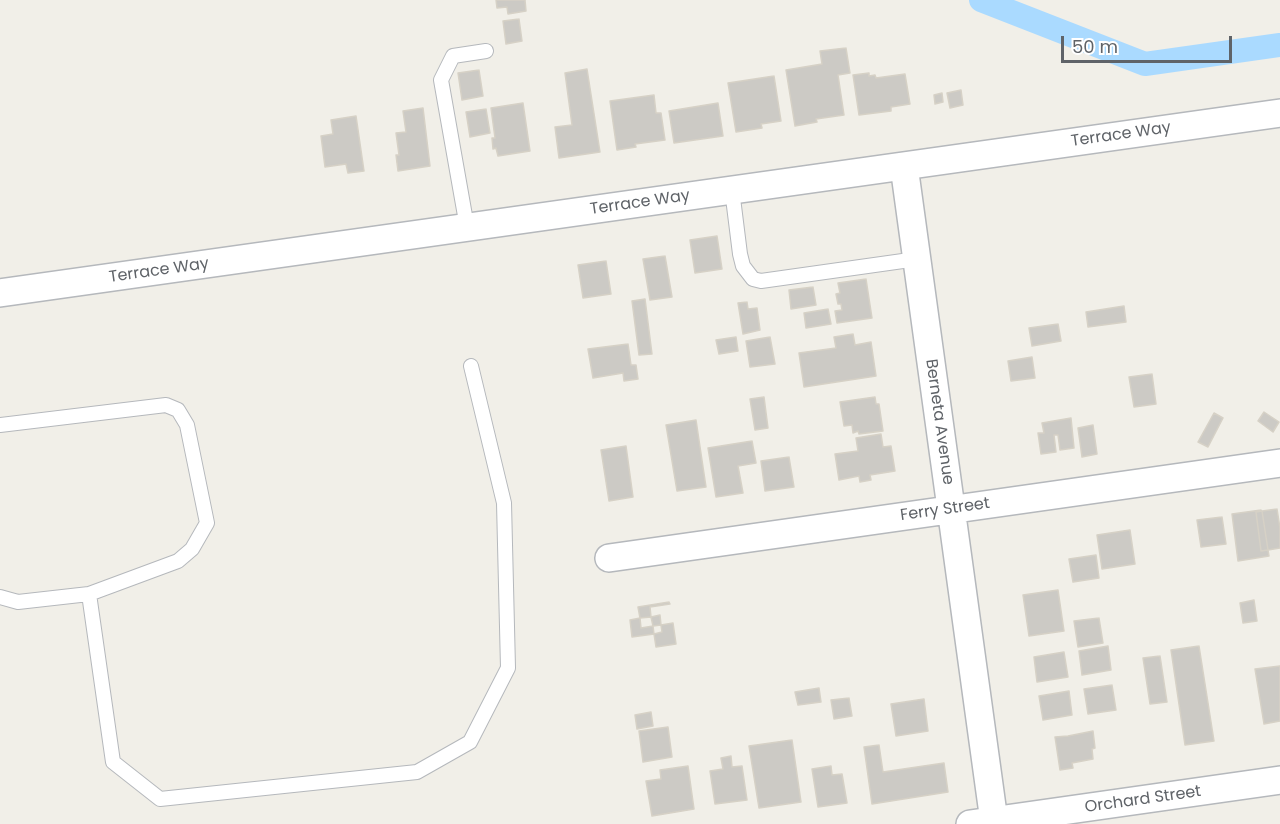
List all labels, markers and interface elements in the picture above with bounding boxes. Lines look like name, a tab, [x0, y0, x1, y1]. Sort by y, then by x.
scale bar	[1064, 24, 1235, 62]
text: 50 m	[1072, 34, 1118, 59]
street label: Terrace Way	[1070, 118, 1172, 152]
street label: Terrace Way	[589, 186, 691, 220]
street label: Terrace Way	[108, 254, 210, 288]
street label: Berneta Avenue	[921, 358, 957, 486]
street label: Ferry Street	[899, 494, 991, 526]
street label: Orchard Street	[1084, 782, 1202, 818]

